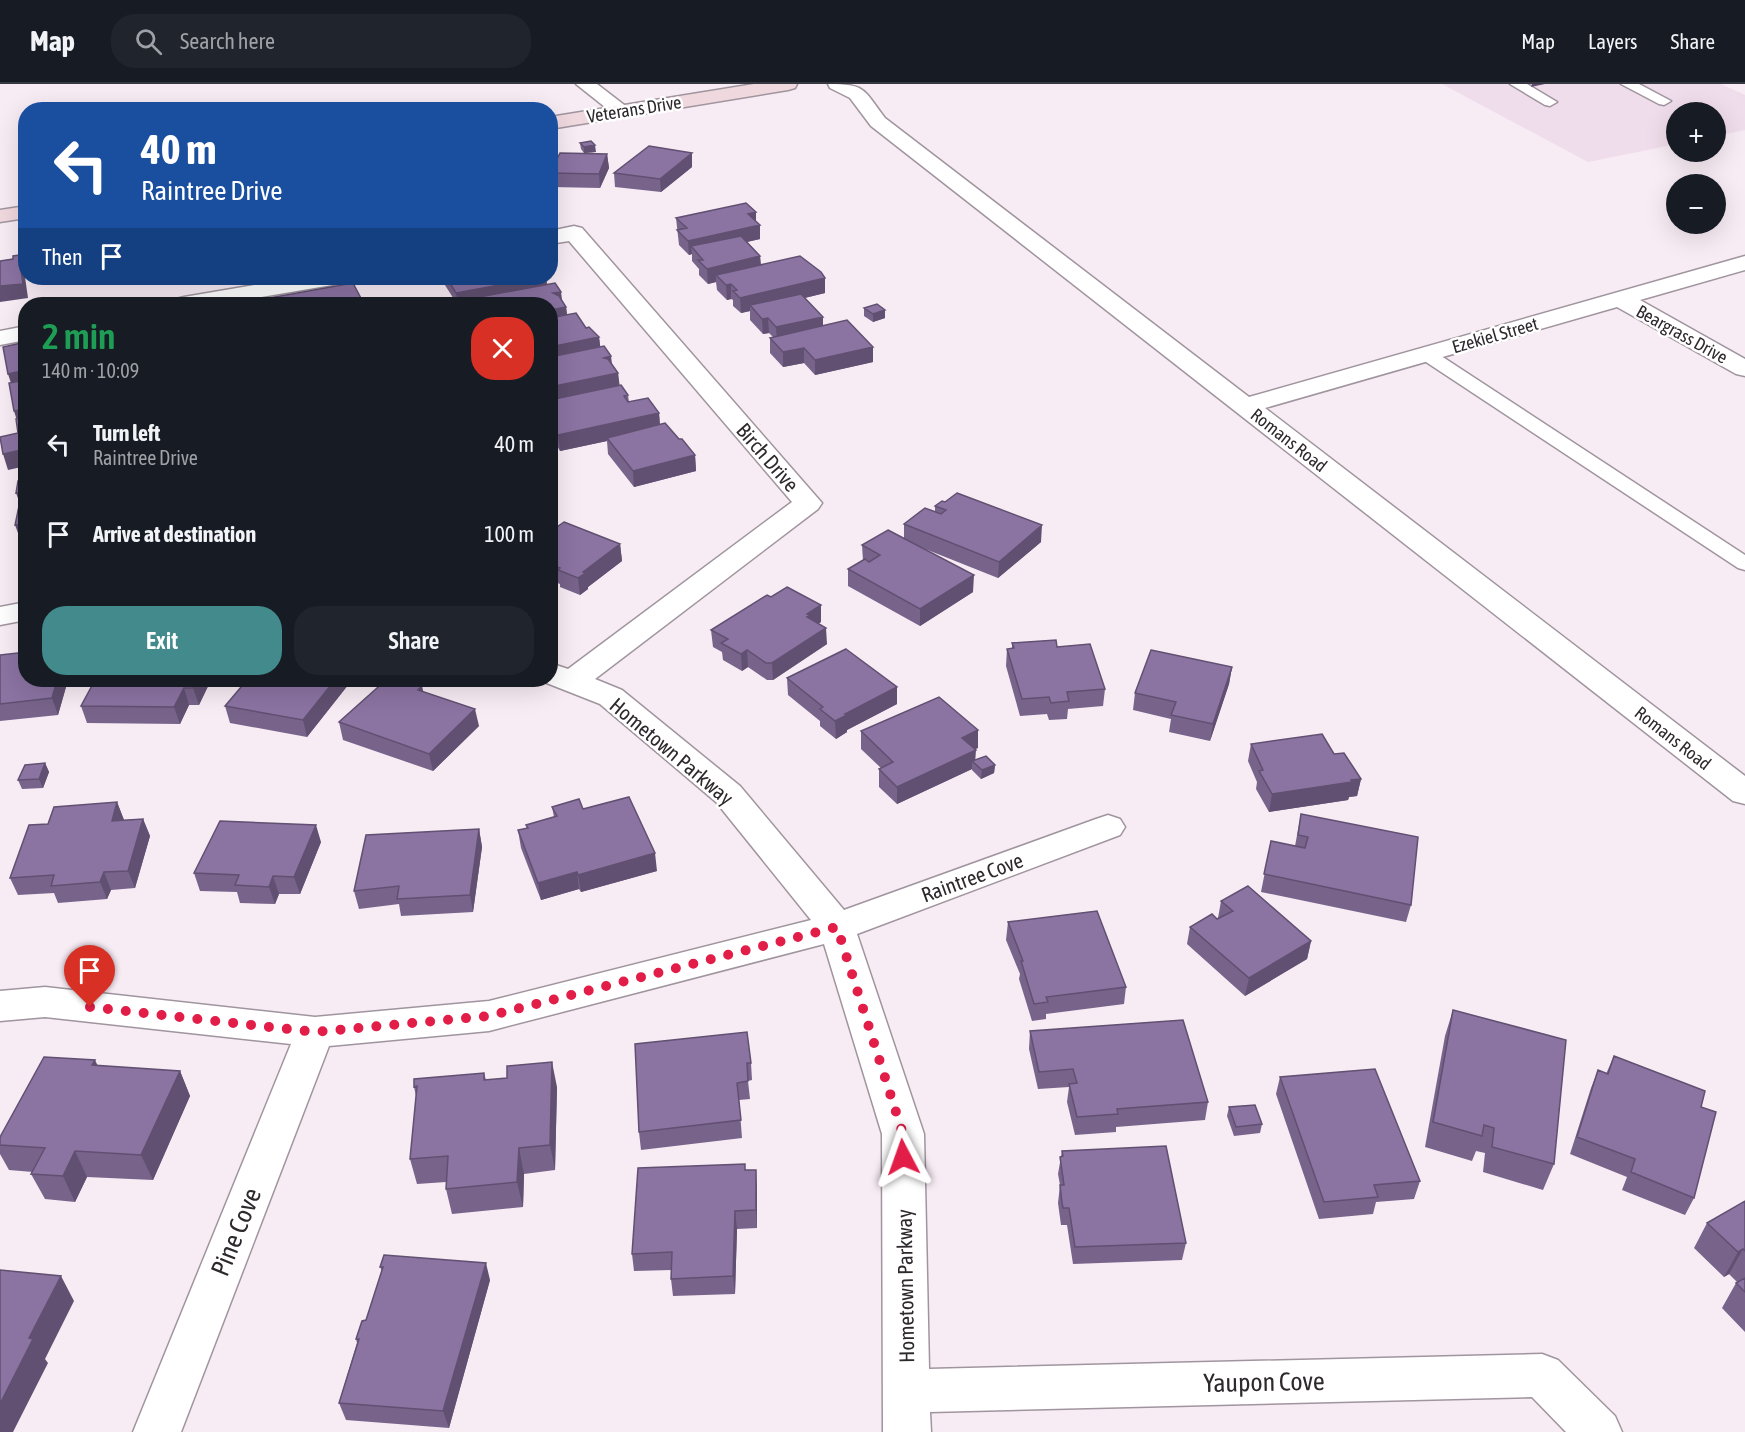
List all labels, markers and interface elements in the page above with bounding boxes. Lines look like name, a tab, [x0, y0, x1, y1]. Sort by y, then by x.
search box	[111, 14, 531, 68]
text: Map	[30, 25, 75, 57]
icon: search	[132, 25, 165, 58]
text: Search here	[180, 28, 275, 54]
text: Map	[1521, 29, 1555, 53]
text: Layers	[1588, 29, 1638, 53]
text: Share	[1671, 29, 1715, 53]
street label: Veterans Drive	[585, 91, 683, 127]
map controls	[1666, 102, 1726, 234]
button: +	[1666, 102, 1726, 162]
text: 40 m	[141, 125, 216, 173]
icon: left	[42, 126, 120, 204]
button: −	[1666, 174, 1726, 234]
text: Raintree Drive	[141, 175, 283, 206]
icon: arrive	[95, 240, 128, 273]
text: Then	[42, 244, 83, 270]
street label: Beargrass Drive	[1633, 300, 1731, 368]
street label: Ezekiel Street	[1450, 313, 1540, 357]
text: 2 min	[42, 315, 116, 357]
button: close	[471, 317, 534, 380]
text: 140 m · 10:09	[42, 359, 139, 382]
street label: Romans Road	[1247, 404, 1331, 476]
street label: Birch Drive	[732, 418, 804, 496]
text: Turn left	[93, 420, 160, 446]
icon: left	[42, 428, 75, 461]
text: 40 m	[494, 431, 534, 457]
text: Raintree Drive	[93, 446, 198, 469]
icon: arrive	[42, 518, 75, 551]
text: Arrive at destination	[93, 521, 256, 547]
text: 100 m	[484, 521, 534, 547]
button: Exit	[42, 606, 282, 675]
button: Share	[294, 606, 534, 675]
street label: Hometown Parkway	[605, 692, 739, 810]
street label: Romans Road	[1631, 702, 1715, 774]
street label: Raintree Cove	[918, 848, 1026, 906]
pin	[64, 945, 115, 1007]
icon: arrive	[73, 954, 106, 987]
position arrow	[871, 1125, 935, 1189]
street label: Pine Cove	[205, 1184, 267, 1280]
street label: Hometown Parkway	[892, 1209, 918, 1363]
street label: Yaupon Cove	[1203, 1366, 1325, 1398]

